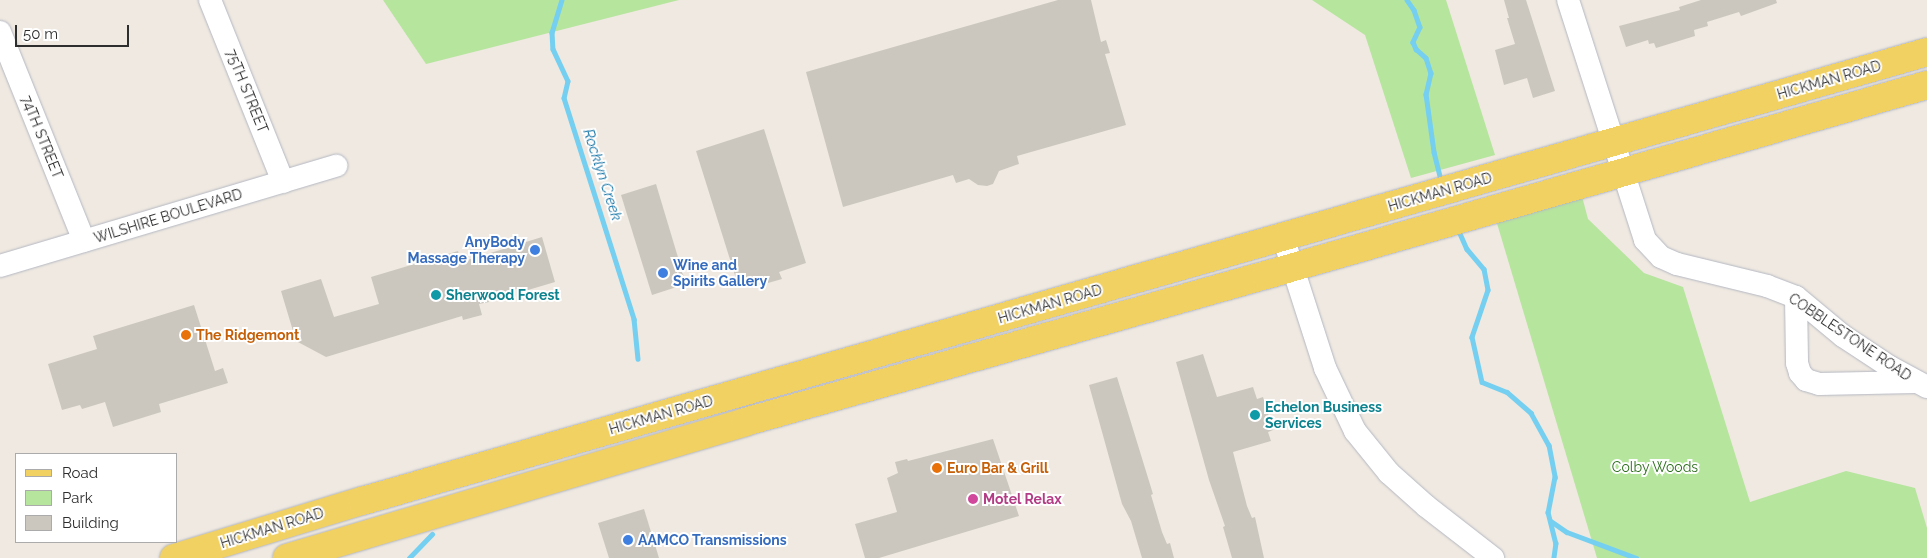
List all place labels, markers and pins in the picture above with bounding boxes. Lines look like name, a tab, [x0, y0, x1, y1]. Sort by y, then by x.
place label: AnyBody Massage Therapy	[407, 234, 525, 266]
marker: AnyBody Massage Therapy	[529, 244, 541, 256]
place label: Wine and Spirits Gallery	[673, 257, 767, 290]
marker: Wine and Spirits Gallery	[657, 267, 669, 279]
place label: Sherwood Forest	[446, 287, 560, 303]
marker: Sherwood Forest	[430, 289, 442, 301]
place label: The Ridgemont	[196, 327, 299, 343]
marker: The Ridgemont	[180, 329, 192, 341]
place label: Echelon Business Services	[1265, 399, 1382, 432]
marker: Echelon Business Services	[1249, 409, 1261, 421]
place label: Euro Bar & Grill	[947, 460, 1049, 476]
marker: Euro Bar & Grill	[931, 462, 943, 474]
place label: Motel Relax	[983, 491, 1062, 507]
marker: Motel Relax	[967, 493, 979, 505]
place label: AAMCO Transmissions	[638, 532, 787, 548]
marker: AAMCO Transmissions	[622, 534, 634, 546]

